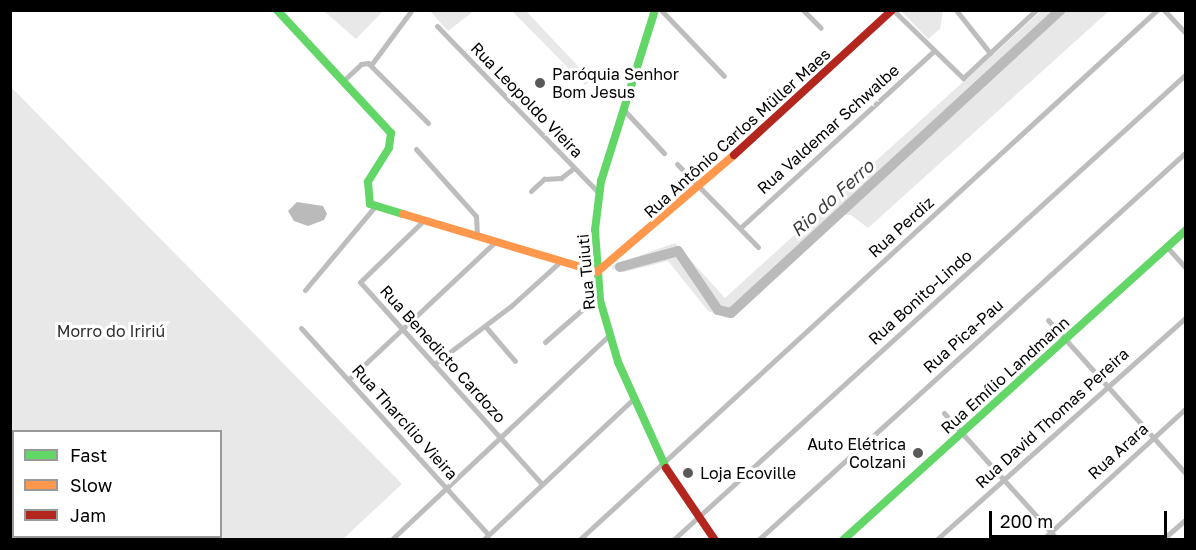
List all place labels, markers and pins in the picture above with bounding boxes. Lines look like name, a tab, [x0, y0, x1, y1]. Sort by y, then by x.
place label: Paróquia Senhor Bom Jesus	[552, 64, 679, 102]
marker: Paróquia Senhor Bom Jesus	[533, 76, 547, 90]
place label: Auto Elétrica Colzani	[807, 434, 906, 472]
marker: Auto Elétrica Colzani	[911, 446, 925, 460]
place label: Loja Ecoville	[700, 463, 796, 483]
marker: Loja Ecoville	[681, 466, 695, 480]

